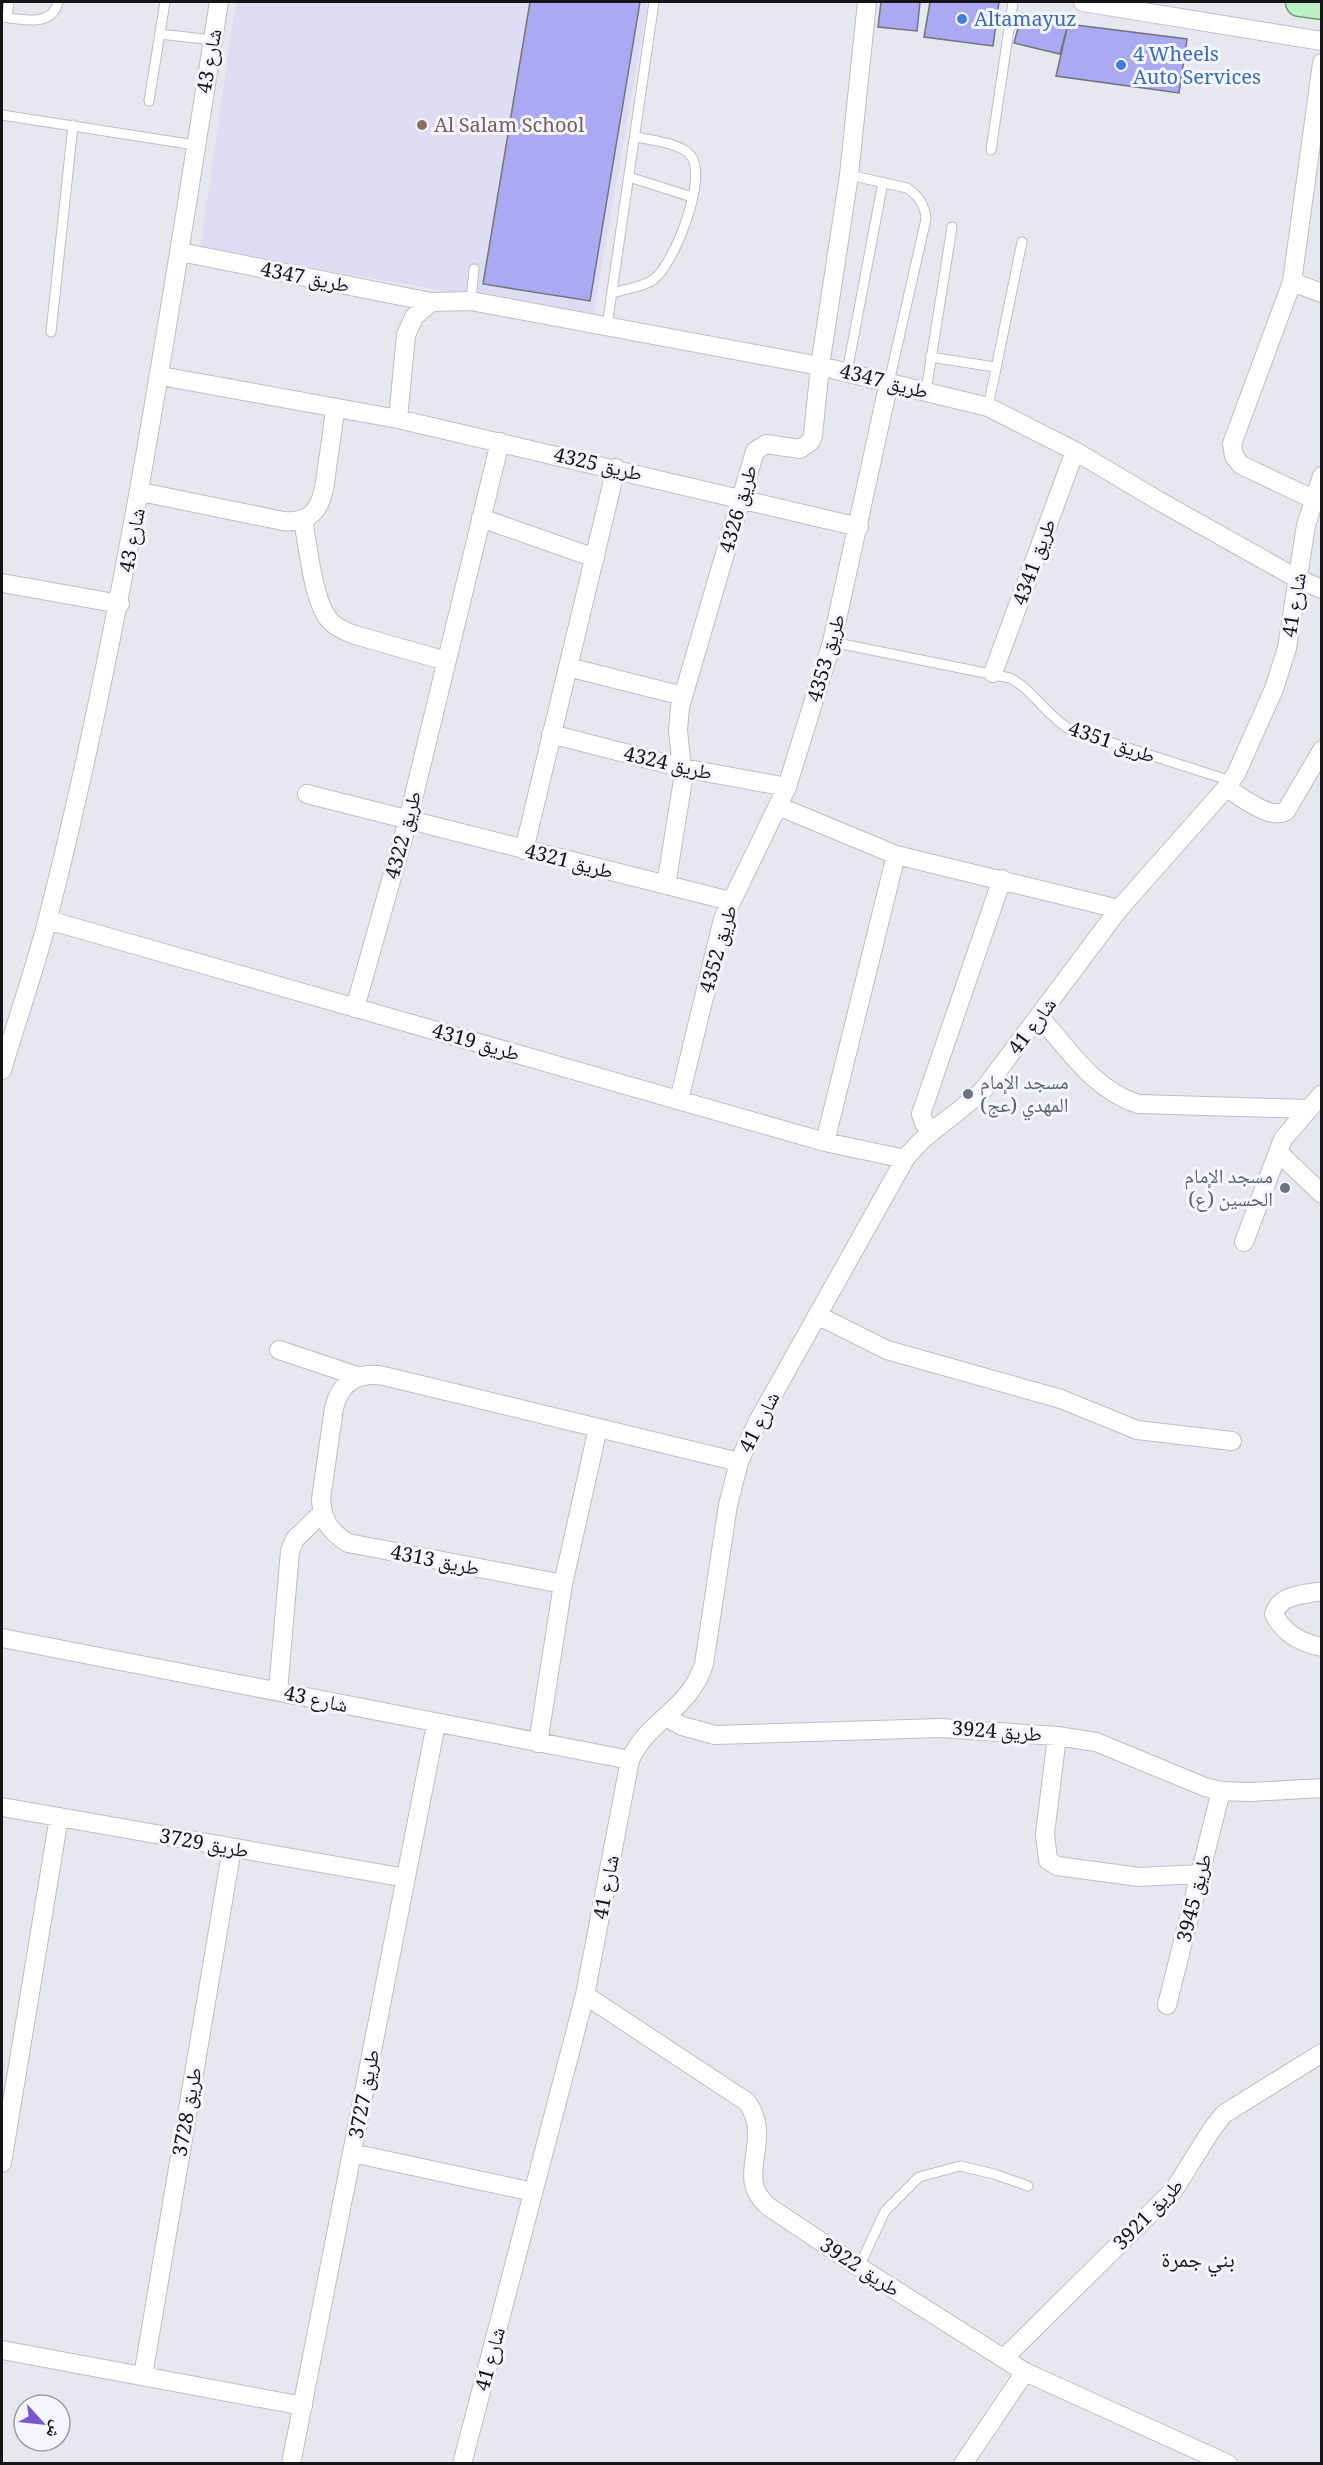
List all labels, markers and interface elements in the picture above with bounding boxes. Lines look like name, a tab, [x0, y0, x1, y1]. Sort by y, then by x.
place label: Altamayuz	[974, 5, 1077, 39]
marker: Altamayuz	[955, 12, 969, 26]
street label: شارع 43	[190, 27, 234, 96]
place label: 4 Wheels Auto Services	[1133, 40, 1261, 97]
marker: 4 Wheels Auto Services	[1114, 58, 1128, 72]
place label: Al Salam School	[434, 111, 584, 145]
marker: Al Salam School	[415, 118, 429, 132]
street label: طريق 4347	[257, 255, 352, 305]
street label: طريق 4347	[835, 357, 931, 411]
street label: طريق 4325	[550, 440, 645, 494]
street label: طريق 4326	[712, 462, 770, 558]
street label: شارع 43	[112, 506, 158, 576]
street label: طريق 4341	[1005, 515, 1068, 611]
street label: شارع 41	[1275, 571, 1319, 640]
street label: طريق 4353	[800, 611, 858, 707]
street label: طريق 4351	[1063, 714, 1159, 776]
street label: طريق 4324	[620, 739, 715, 793]
street label: طريق 4322	[378, 788, 434, 884]
street label: طريق 4321	[520, 837, 616, 891]
street label: طريق 4352	[692, 902, 750, 998]
street label: شارع 41	[1001, 992, 1067, 1064]
street label: طريق 4319	[427, 1016, 523, 1074]
place label: مسجد الإمام المهدي (عج)	[980, 1068, 1069, 1125]
marker: مسجد الإمام المهدي (عج)	[961, 1087, 975, 1101]
place label: مسجد الإمام الحسين (ع)	[1184, 1162, 1273, 1219]
marker: مسجد الإمام الحسين (ع)	[1278, 1181, 1292, 1195]
street label: شارع 41	[732, 1387, 792, 1460]
street label: طريق 4313	[387, 1538, 482, 1588]
street label: شارع 43	[280, 1679, 351, 1725]
street label: طريق 3924	[951, 1714, 1043, 1754]
street label: طريق 3729	[156, 1821, 251, 1871]
street label: طريق 3945	[1170, 1851, 1224, 1947]
street label: شارع 41	[586, 1853, 632, 1923]
street label: طريق 3727	[342, 2047, 392, 2142]
street label: طريق 3728	[165, 2065, 215, 2160]
street label: طريق 3921	[1107, 2172, 1194, 2260]
street label: طريق 3922	[811, 2231, 905, 2308]
district label: بني جمرة	[1161, 2243, 1235, 2281]
street label: شارع 41	[468, 2324, 518, 2395]
north arrow	[12, 2393, 72, 2453]
text: ش	[37, 2415, 69, 2442]

